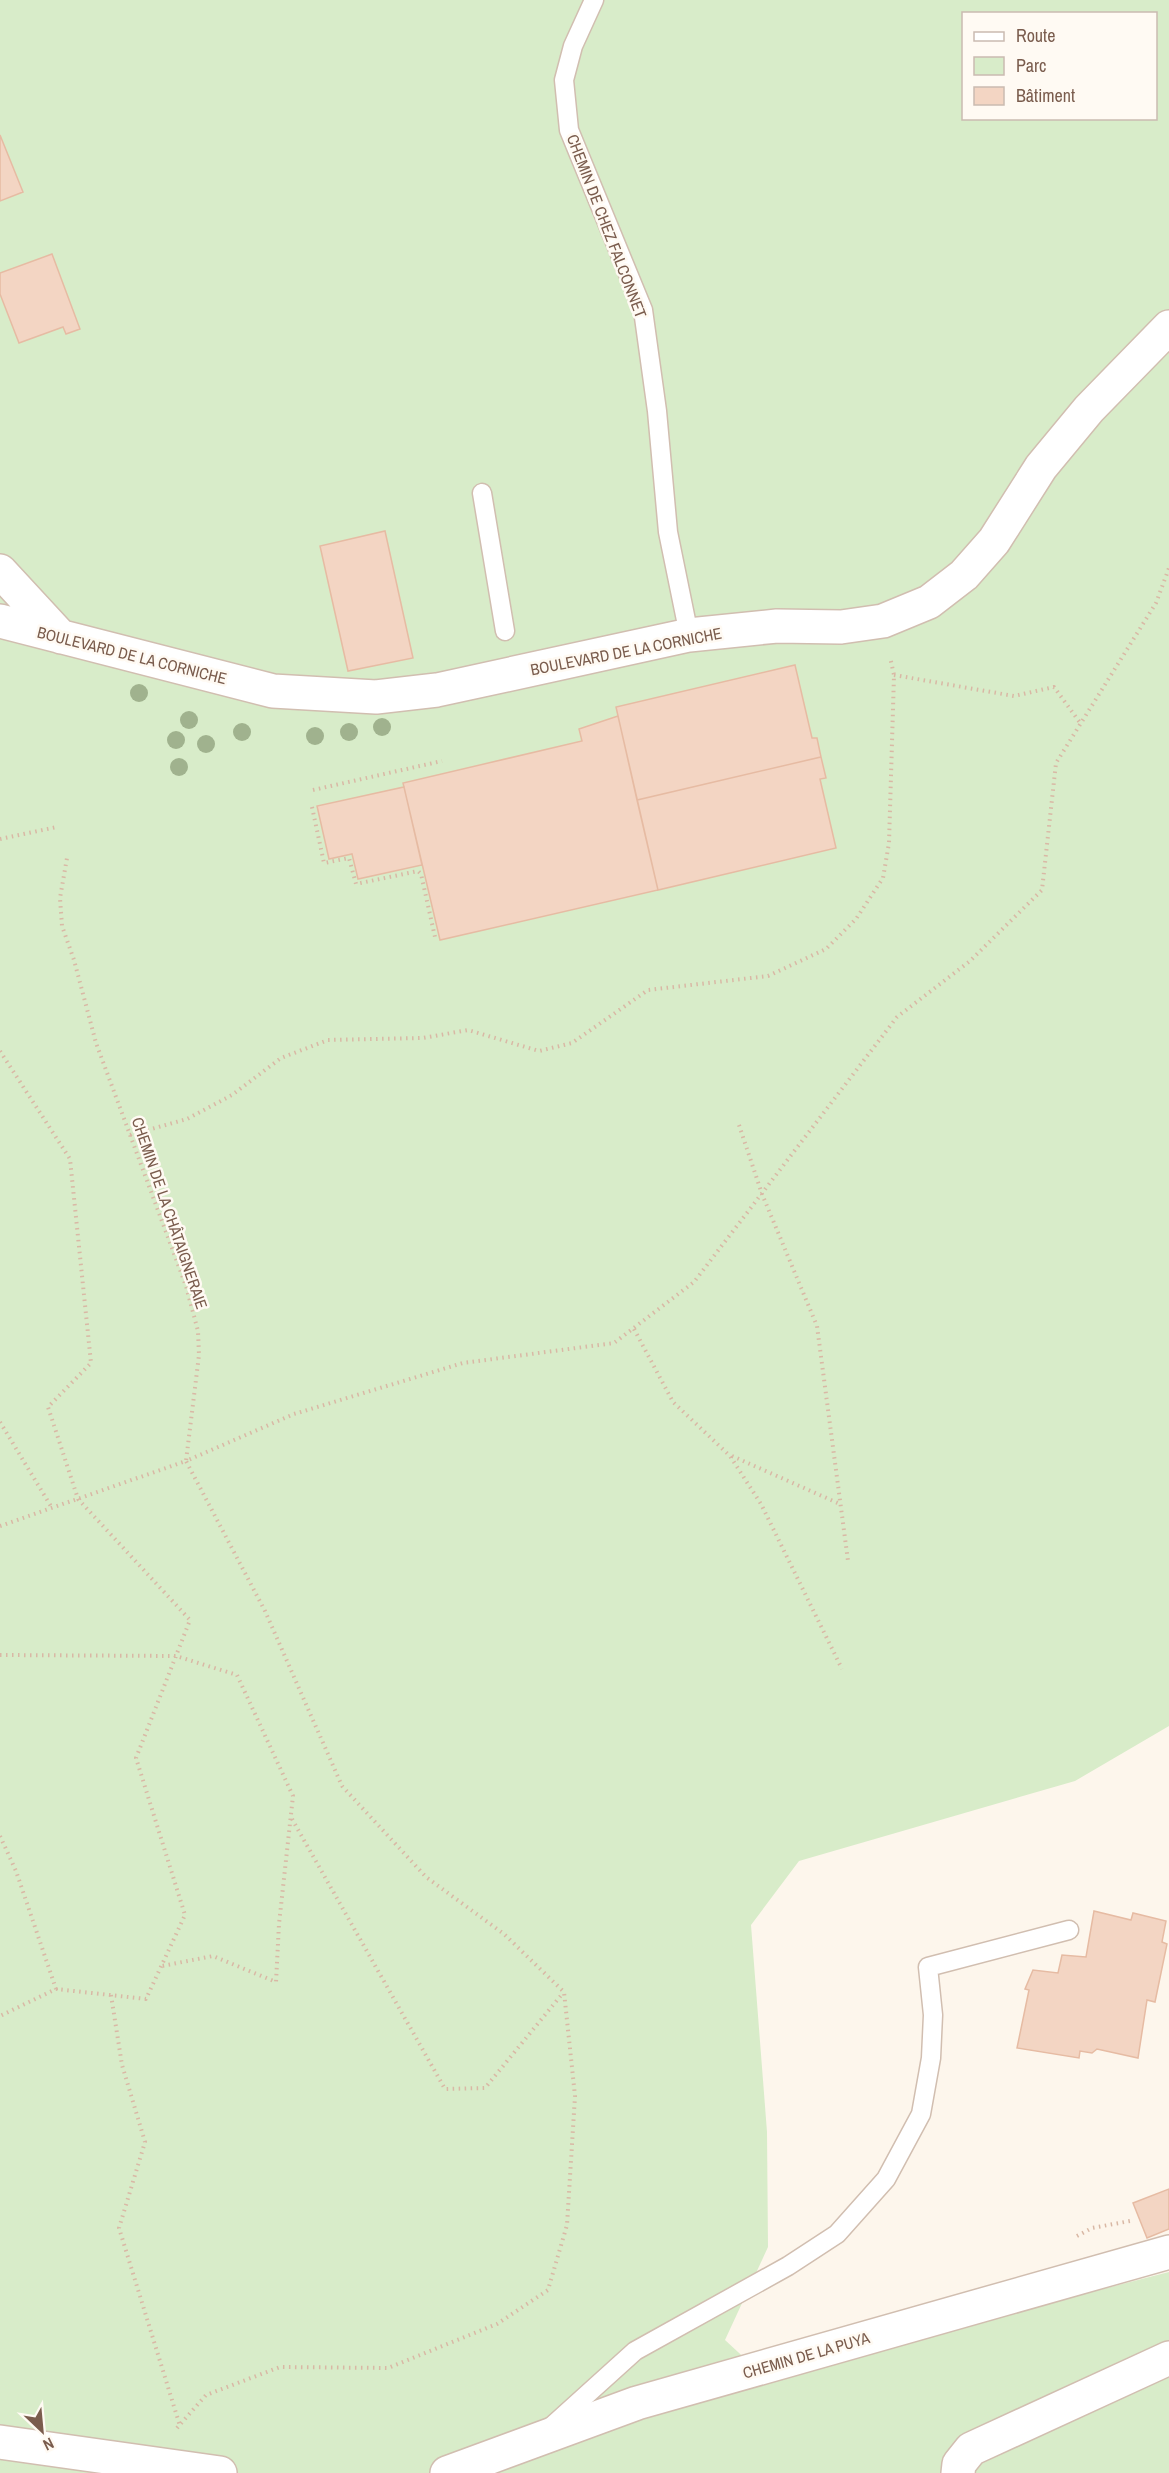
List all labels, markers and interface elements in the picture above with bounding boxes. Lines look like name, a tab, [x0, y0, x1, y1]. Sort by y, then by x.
legend	[962, 12, 1157, 120]
text: Route	[1016, 23, 1055, 48]
text: Parc	[1016, 53, 1046, 78]
text: Bâtiment	[1016, 83, 1075, 108]
street label: CHEMIN DE CHEZ FALCONNET	[562, 131, 652, 321]
street label: BOULEVARD DE LA CORNICHE	[35, 621, 229, 689]
street label: BOULEVARD DE LA CORNICHE	[528, 622, 724, 680]
street label: CHEMIN DE LA CHÂTAIGNERAIE	[127, 1114, 213, 1312]
street label: CHEMIN DE LA PUYA	[740, 2326, 872, 2384]
north arrow	[12, 2401, 72, 2461]
text: N	[39, 2433, 58, 2456]

